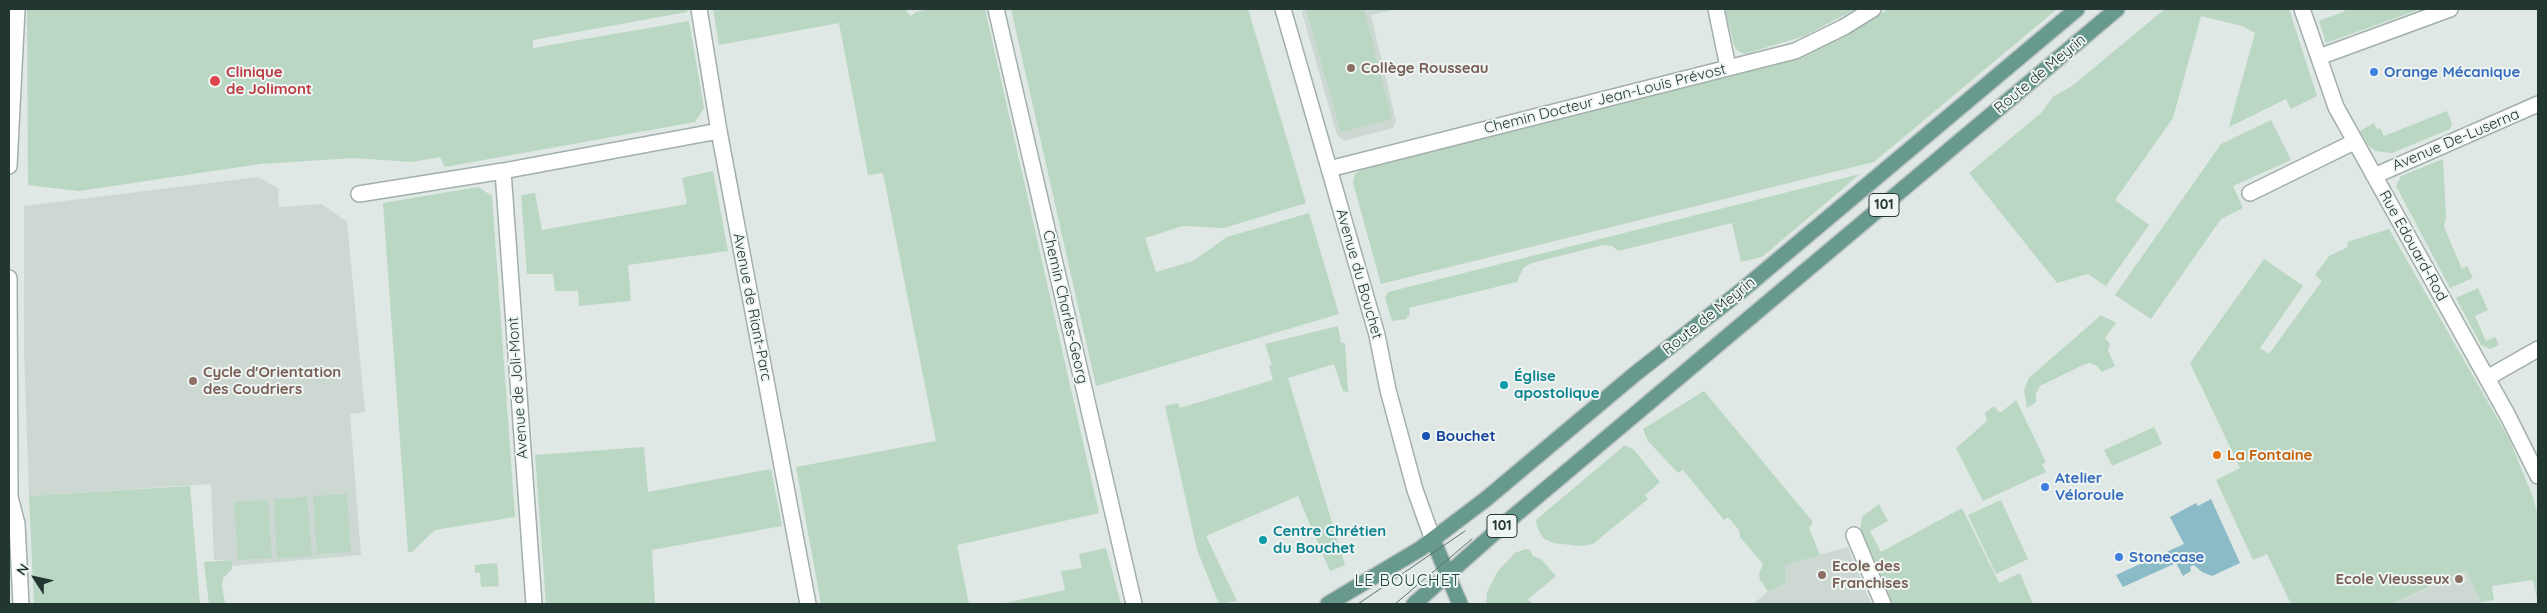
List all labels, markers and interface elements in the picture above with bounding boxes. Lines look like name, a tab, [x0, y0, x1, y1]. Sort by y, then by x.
street label: Route de Meyrin	[1991, 31, 2089, 117]
place label: Collège Rousseau	[1361, 59, 1489, 77]
street label: Chemin Docteur Jean-Louis Prévost	[1482, 60, 1728, 138]
marker: Collège Rousseau	[1345, 62, 1357, 74]
place label: Clinique de Jolimont	[226, 63, 312, 98]
place label: Orange Mécanique	[2384, 63, 2520, 81]
marker: Orange Mécanique	[2368, 66, 2380, 78]
marker: Clinique de Jolimont	[208, 74, 222, 88]
street label: Avenue De-Luserna	[2390, 105, 2522, 175]
street label: Rue Edouard-Rod	[2375, 188, 2451, 304]
road number: 101	[1869, 194, 1899, 216]
street label: Avenue du Bouchet	[1332, 207, 1386, 341]
street label: Chemin Charles-Georg	[1039, 228, 1091, 386]
street label: Avenue de Riant-Parc	[729, 232, 775, 382]
street label: Route de Meyrin	[1659, 273, 1759, 359]
street label: Avenue de Joli-Mont	[504, 316, 532, 460]
place label: Cycle d'Orientation des Coudriers	[203, 363, 341, 398]
place label: Église apostolique	[1514, 367, 1600, 402]
marker: Cycle d'Orientation des Coudriers	[187, 375, 199, 387]
marker: Église apostolique	[1498, 379, 1510, 391]
place label: Bouchet	[1436, 427, 1496, 445]
marker: Bouchet	[1420, 430, 1432, 442]
place label: La Fontaine	[2227, 446, 2312, 464]
marker: La Fontaine	[2211, 449, 2223, 461]
place label: Atelier Véloroule	[2055, 469, 2124, 504]
marker: Atelier Véloroule	[2039, 481, 2051, 493]
road number: 101	[1487, 514, 1517, 538]
place label: Centre Chrétien du Bouchet	[1273, 522, 1386, 557]
marker: Centre Chrétien du Bouchet	[1257, 534, 1269, 546]
place label: Stonecase	[2129, 548, 2204, 566]
marker: Stonecase	[2113, 551, 2125, 563]
north arrow	[10, 553, 60, 603]
place label: Ecole des Franchises	[1832, 557, 1908, 592]
text: N	[12, 560, 33, 579]
marker: Ecole des Franchises	[1816, 569, 1828, 581]
place label: Ecole Vieusseux	[2336, 570, 2449, 588]
district label: LE BOUCHET	[1353, 571, 1463, 591]
marker: Ecole Vieusseux	[2453, 573, 2465, 585]

